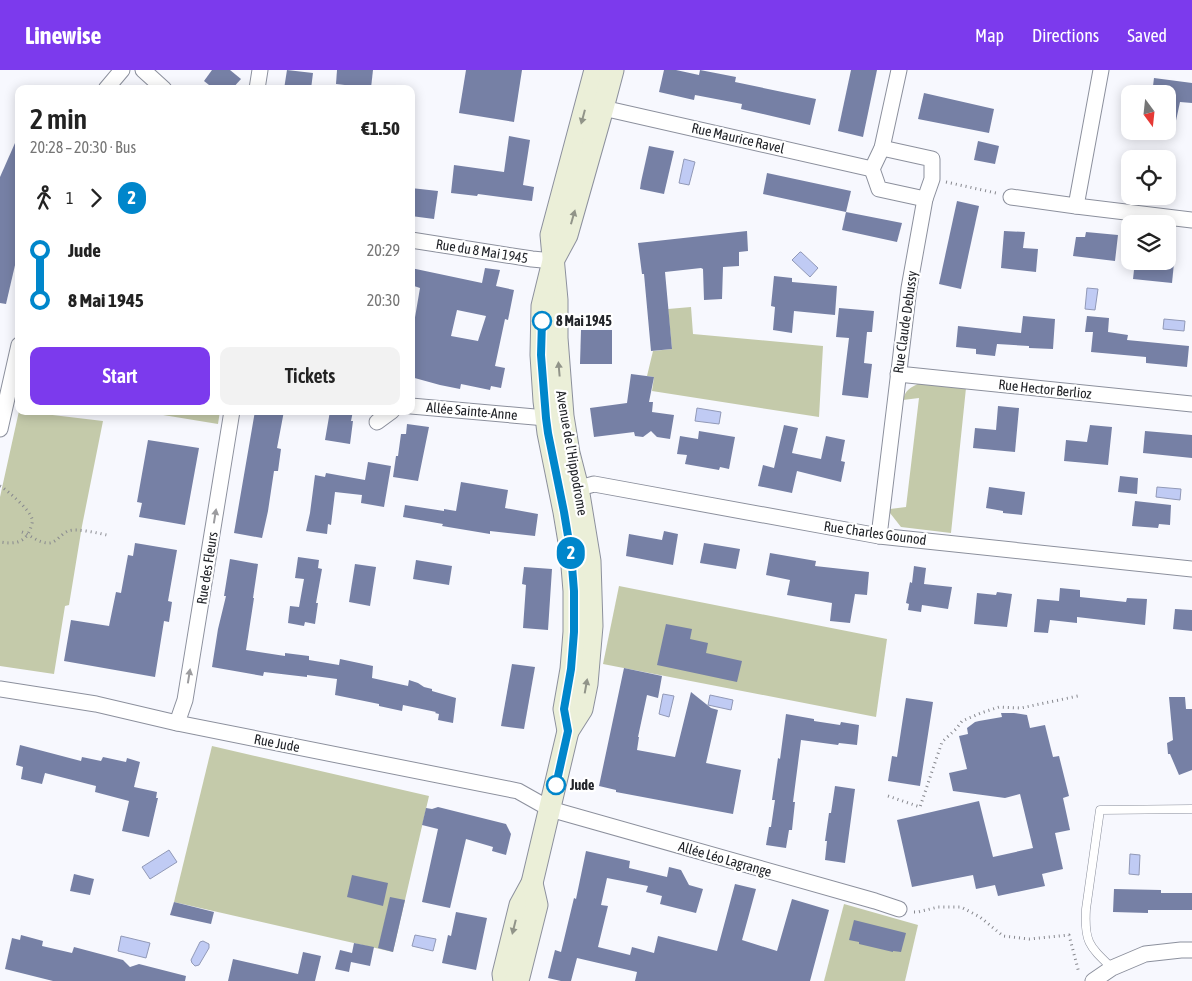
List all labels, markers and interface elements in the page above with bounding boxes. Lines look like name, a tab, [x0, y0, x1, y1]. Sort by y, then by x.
text: Linewise	[25, 22, 101, 49]
text: Map	[975, 25, 1004, 46]
text: Directions	[1032, 25, 1099, 46]
text: Saved	[1127, 25, 1167, 46]
north arrow	[1121, 85, 1176, 140]
map controls	[1121, 85, 1176, 270]
text: 2 min	[30, 103, 87, 135]
one-way arrow	[579, 110, 587, 125]
text: €1.50	[361, 117, 400, 139]
street label: Rue Maurice Ravel	[690, 120, 786, 157]
text: 20:28 – 20:30 · Bus	[30, 138, 136, 156]
button: locate	[1121, 150, 1176, 205]
icon: walk	[30, 184, 58, 212]
icon: forward	[82, 184, 110, 212]
text: 2	[128, 187, 136, 208]
text: 1	[66, 189, 74, 207]
one-way arrow	[569, 209, 577, 224]
button: layers	[1121, 215, 1176, 270]
street label: Rue du 8 Mai 1945	[435, 236, 529, 266]
text: Jude	[68, 239, 101, 261]
text: 20:29	[367, 241, 400, 259]
street label: Rue Claude Debussy	[890, 269, 920, 374]
text: 8 Mai 1945	[68, 289, 144, 311]
text: 20:30	[367, 291, 400, 309]
marker: 8 Mai 1945	[532, 311, 552, 331]
place label: 8 Mai 1945	[556, 313, 612, 329]
button: Start	[30, 347, 210, 405]
button: Tickets	[220, 347, 400, 405]
one-way arrow	[555, 361, 563, 377]
street label: Rue Hector Berlioz	[998, 376, 1092, 402]
street label: Avenue de l'Hippodrome	[553, 389, 591, 517]
street label: Allée Sainte-Anne	[426, 399, 518, 423]
one-way arrow	[211, 507, 219, 523]
street label: Rue Charles Gounod	[823, 518, 927, 548]
street label: Rue des Fleurs	[193, 531, 221, 605]
line badge: 2	[555, 537, 587, 569]
text: 2	[567, 542, 575, 563]
one-way arrow	[186, 668, 194, 684]
one-way arrow	[583, 678, 591, 694]
street label: Rue Jude	[253, 731, 301, 755]
marker: Jude	[546, 775, 566, 795]
place label: Jude	[569, 777, 594, 793]
street label: Allée Léo Lagrange	[677, 838, 773, 880]
one-way arrow	[510, 920, 518, 935]

